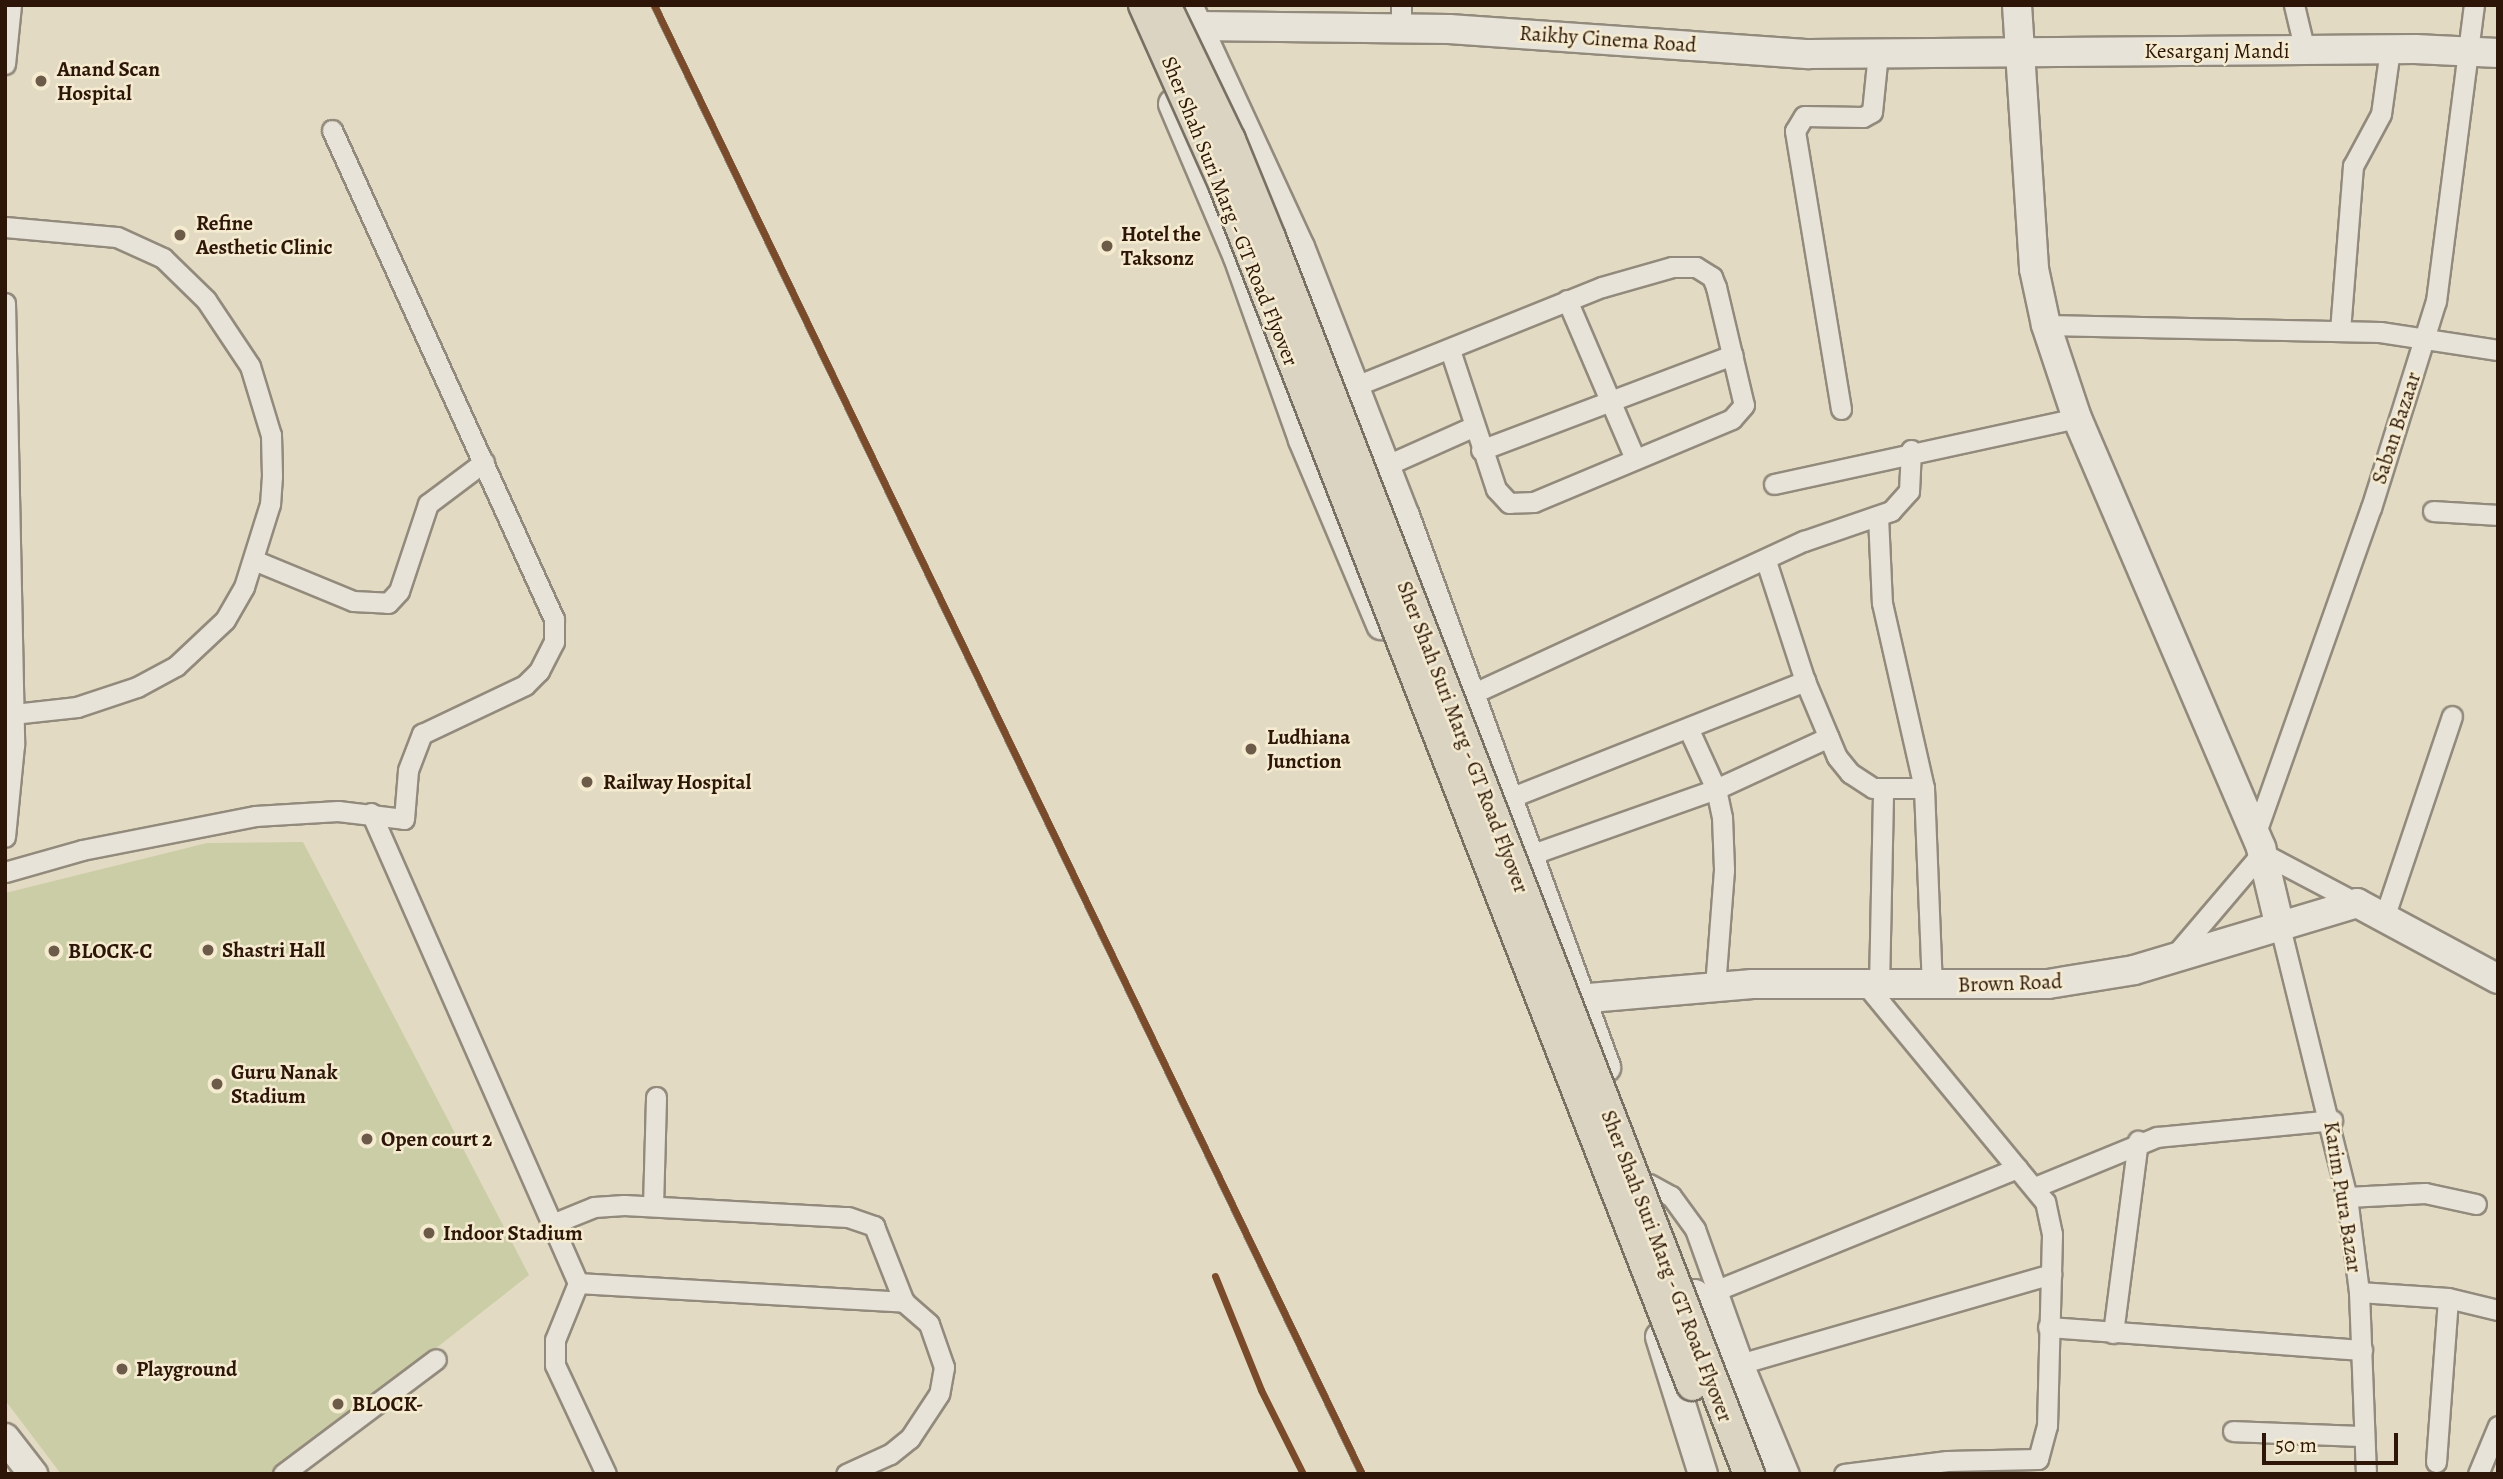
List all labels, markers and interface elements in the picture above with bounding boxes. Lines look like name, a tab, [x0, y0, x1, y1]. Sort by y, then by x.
street label: Raikhy Cinema Road	[1519, 20, 1697, 58]
street label: Kesarganj Mandi	[2144, 38, 2290, 64]
street label: Sher Shah Suri Marg - GT Road Flyover	[1156, 52, 1304, 370]
place label: Anand Scan Hospital	[57, 56, 160, 106]
marker: Anand Scan Hospital	[31, 71, 51, 91]
place label: Refine Aesthetic Clinic	[196, 210, 333, 260]
place label: Hotel the Taksonz	[1121, 221, 1201, 271]
marker: Refine Aesthetic Clinic	[170, 225, 190, 245]
marker: Hotel the Taksonz	[1099, 238, 1115, 254]
street label: Saban Bazaar	[2366, 369, 2426, 487]
street label: Sher Shah Suri Marg - GT Road Flyover	[1392, 577, 1534, 897]
place label: Ludhiana Junction	[1267, 724, 1350, 774]
marker: Ludhiana Junction	[1241, 739, 1261, 759]
place label: Railway Hospital	[603, 769, 751, 795]
marker: Railway Hospital	[577, 772, 597, 792]
place label: Shastri Hall	[222, 937, 325, 963]
place label: BLOCK-C	[68, 938, 152, 964]
marker: Shastri Hall	[200, 942, 216, 958]
marker: BLOCK-C	[46, 943, 62, 959]
street label: Brown Road	[1957, 969, 2063, 997]
place label: Guru Nanak Stadium	[231, 1059, 338, 1109]
marker: Guru Nanak Stadium	[209, 1076, 225, 1092]
street label: Sher Shah Suri Marg - GT Road Flyover	[1596, 1106, 1738, 1426]
street label: Karim Pura Bazar	[2319, 1120, 2367, 1274]
place label: Open court 2	[381, 1126, 492, 1152]
marker: Open court 2	[359, 1131, 375, 1147]
place label: Indoor Stadium	[443, 1220, 582, 1246]
marker: Indoor Stadium	[421, 1225, 437, 1241]
place label: Playground	[136, 1356, 237, 1382]
marker: Playground	[114, 1361, 130, 1377]
place label: BLOCK-	[352, 1391, 423, 1417]
marker: BLOCK-	[330, 1396, 346, 1412]
scale bar	[2265, 1420, 2402, 1464]
text: 50 m	[2275, 1431, 2317, 1459]

